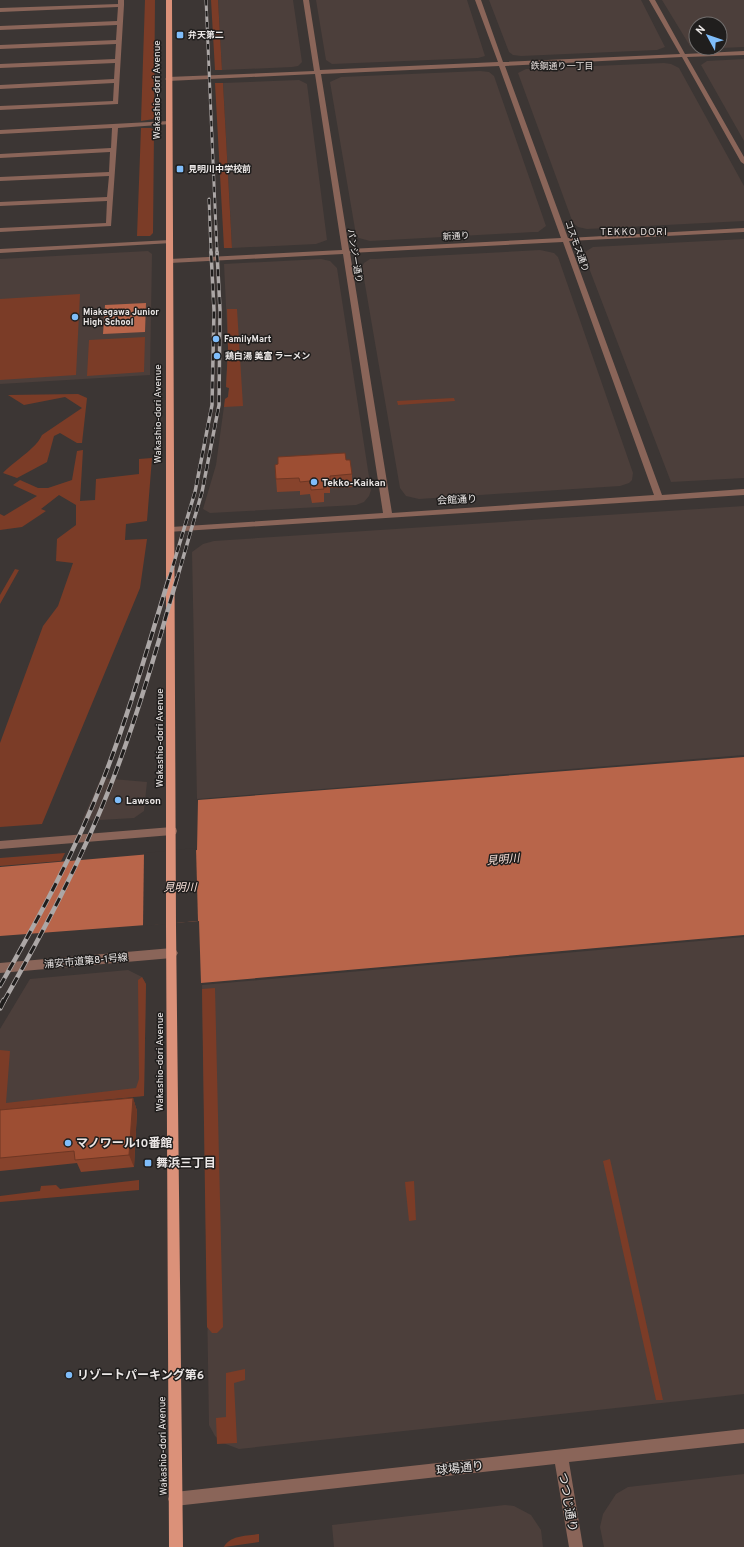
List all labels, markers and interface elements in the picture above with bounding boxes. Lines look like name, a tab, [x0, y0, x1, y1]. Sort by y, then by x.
north arrow	[688, 16, 728, 56]
text: N	[693, 23, 709, 38]
marker: 弁天第二	[175, 30, 185, 40]
place label: 弁天第二	[188, 30, 224, 41]
street label: Wakashio-dori Avenue	[151, 40, 164, 140]
district label: 鉄鋼通り一丁目	[530, 61, 594, 72]
marker: 見明川中学校前	[175, 164, 185, 174]
place label: 見明川中学校前	[188, 164, 251, 175]
street label: コスモス通り	[562, 219, 591, 273]
district label: TEKKO DORI	[600, 226, 668, 239]
street label: パンジー通り	[345, 228, 364, 284]
street label: 新通り	[442, 230, 470, 243]
place label: Miakegawa Junior High School	[83, 307, 159, 328]
marker: Miakegawa Junior High School	[70, 312, 80, 322]
marker: FamilyMart	[211, 334, 221, 344]
place label: FamilyMart	[224, 334, 272, 345]
marker: 鶏白湯 美富 ラーメン	[212, 351, 222, 361]
place label: 鶏白湯 美富 ラーメン	[225, 351, 310, 362]
street label: Wakashio-dori Avenue	[152, 364, 165, 464]
marker: Tekko-Kaikan	[309, 477, 319, 487]
place label: Tekko-Kaikan	[322, 477, 386, 490]
street label: 会館通り	[437, 493, 477, 508]
street label: Wakashio-dori Avenue	[154, 688, 167, 788]
marker: Lawson	[113, 795, 123, 805]
place label: Lawson	[126, 795, 161, 808]
water label: 見明川	[486, 851, 521, 868]
water label: 見明川	[164, 881, 197, 895]
street label: 浦安市道第8-1号線	[44, 951, 128, 972]
street label: Wakashio-dori Avenue	[154, 1012, 167, 1112]
place label: マノワール10番館	[76, 1136, 172, 1152]
marker: マノワール10番館	[63, 1138, 73, 1148]
place label: 舞浜三丁目	[156, 1156, 216, 1172]
marker: 舞浜三丁目	[143, 1158, 153, 1168]
place label: リゾートパーキング第6	[77, 1368, 204, 1384]
marker: リゾートパーキング第6	[64, 1370, 74, 1380]
street label: Wakashio-dori Avenue	[156, 1396, 171, 1496]
street label: 球場通り	[435, 1459, 485, 1479]
street label: つつじ通り	[554, 1471, 580, 1533]

